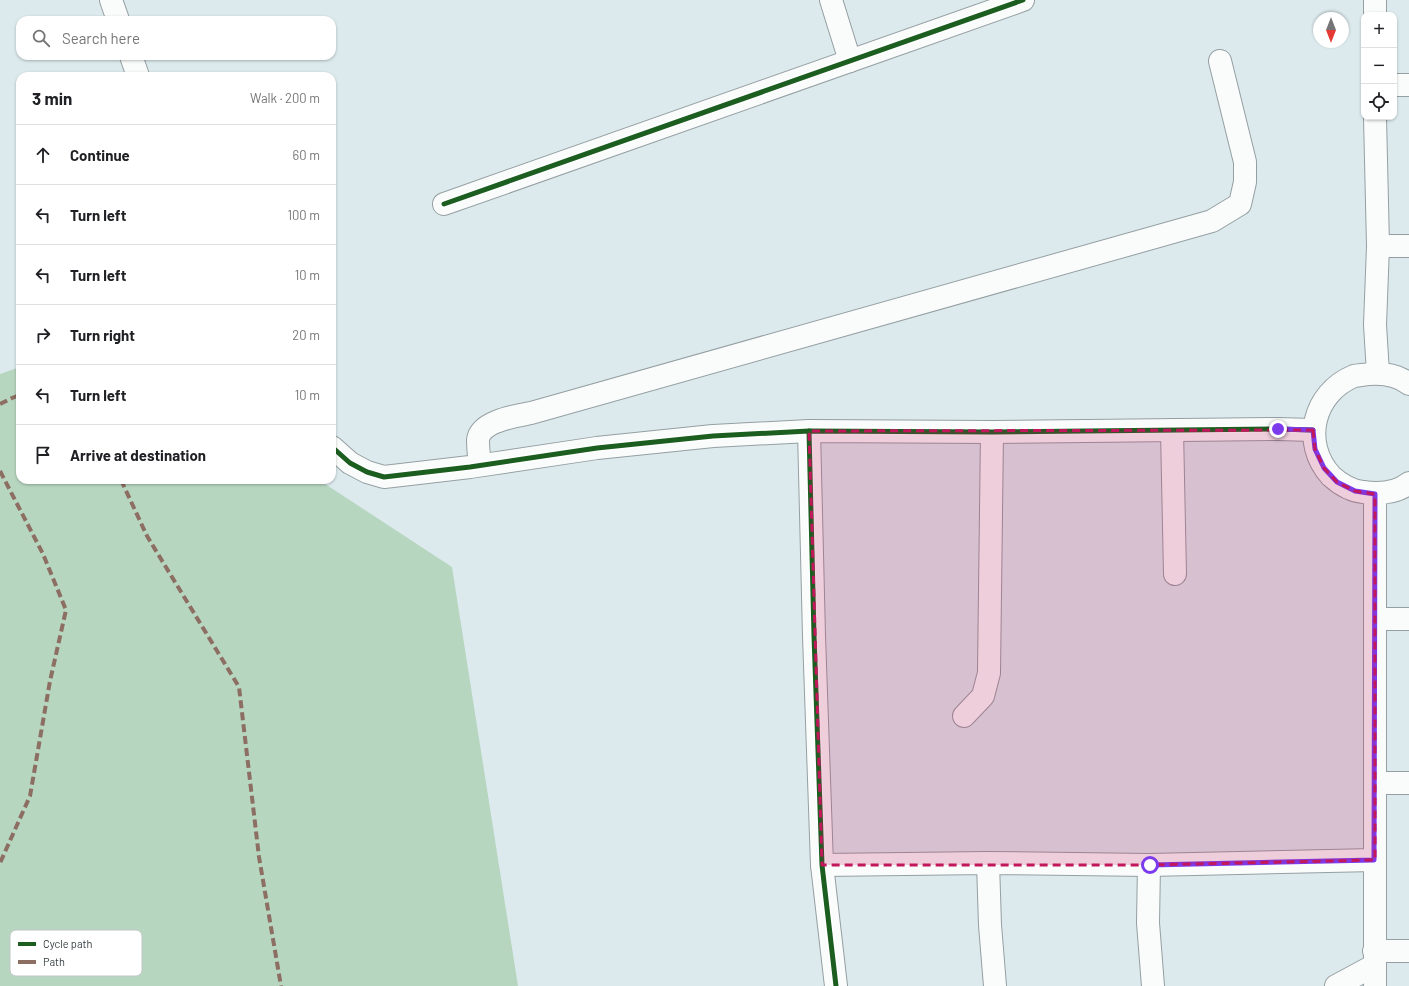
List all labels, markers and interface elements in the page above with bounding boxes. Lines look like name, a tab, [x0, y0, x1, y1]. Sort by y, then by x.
north arrow	[1313, 12, 1349, 48]
map controls	[1361, 12, 1397, 120]
button: +	[1361, 12, 1397, 48]
search box	[16, 16, 336, 60]
icon: search	[30, 27, 52, 49]
text: Search here	[62, 29, 140, 47]
button: −	[1361, 48, 1397, 84]
button: locate	[1361, 84, 1397, 120]
text: 3 min	[32, 88, 72, 108]
text: Walk · 200 m	[250, 90, 320, 106]
icon: ahead	[32, 144, 54, 166]
text: Continue	[70, 146, 130, 164]
text: 60 m	[293, 147, 320, 163]
icon: left	[32, 204, 54, 226]
text: Turn left	[70, 206, 126, 224]
text: 100 m	[287, 207, 320, 223]
icon: left	[32, 264, 54, 286]
text: Turn left	[70, 266, 126, 284]
text: 10 m	[295, 267, 320, 283]
icon: right	[32, 324, 54, 346]
text: Turn right	[70, 326, 135, 344]
text: 20 m	[292, 327, 320, 343]
icon: left	[32, 384, 54, 406]
text: Turn left	[70, 386, 126, 404]
text: 10 m	[295, 387, 320, 403]
route end	[1269, 420, 1287, 438]
icon: arrive	[32, 444, 54, 466]
text: Arrive at destination	[70, 446, 206, 464]
route start	[1141, 856, 1159, 874]
legend	[10, 930, 142, 976]
text: Cycle path	[43, 937, 93, 950]
text: Path	[43, 955, 65, 968]

